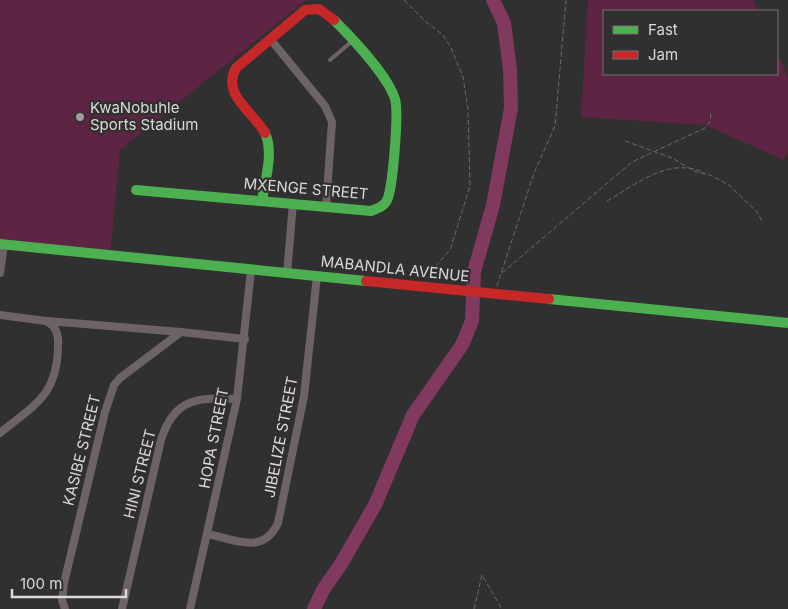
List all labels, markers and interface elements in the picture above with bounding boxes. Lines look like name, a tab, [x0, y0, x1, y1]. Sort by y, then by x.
legend	[603, 10, 778, 75]
text: Fast	[648, 20, 678, 39]
text: Jam	[648, 45, 678, 64]
place label: KwaNobuhle Sports Stadium	[90, 98, 198, 134]
marker: KwaNobuhle Sports Stadium	[74, 111, 86, 123]
street label: MXENGE STREET	[243, 174, 369, 203]
street label: MABANDLA AVENUE	[320, 251, 470, 286]
street label: JIBELIZE STREET	[259, 375, 302, 499]
street label: HOPA STREET	[194, 386, 233, 490]
street label: KASIBE STREET	[59, 392, 104, 507]
street label: HINI STREET	[119, 427, 160, 521]
scale bar	[12, 566, 126, 598]
text: 100 m	[20, 574, 62, 593]

